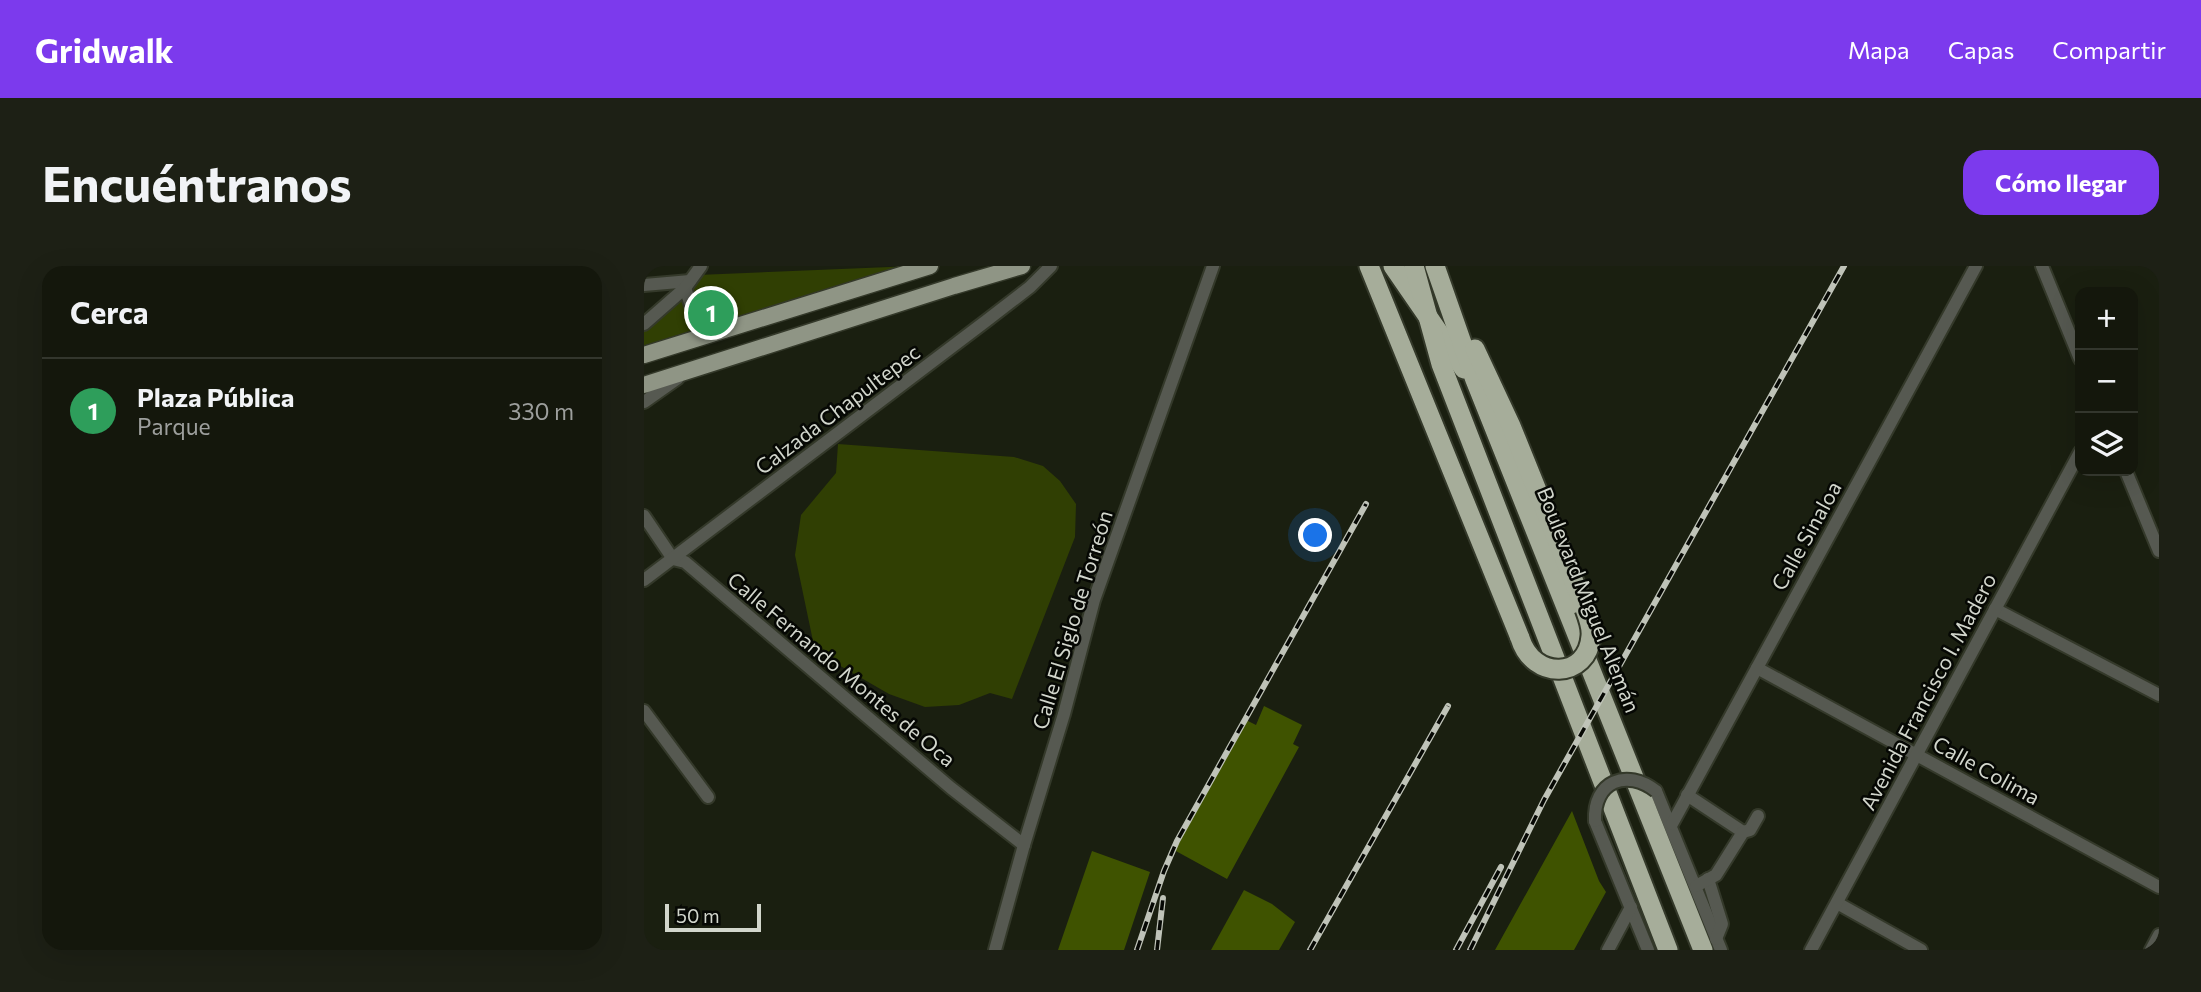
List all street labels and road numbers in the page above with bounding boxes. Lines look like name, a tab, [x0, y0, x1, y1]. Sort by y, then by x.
street label: Calzada Chapultepec	[750, 339, 924, 479]
street label: Calle Sinaloa	[1765, 476, 1846, 594]
street label: Boulevard Miguel Alemán	[1533, 483, 1646, 716]
street label: Calle El Siglo de Torreón	[1026, 507, 1117, 732]
street label: Calle Fernando Montes de Oca	[723, 566, 961, 771]
street label: Avenida Francisco I. Madero	[1855, 569, 2001, 814]
street label: Calle Colima	[1929, 730, 2044, 809]

